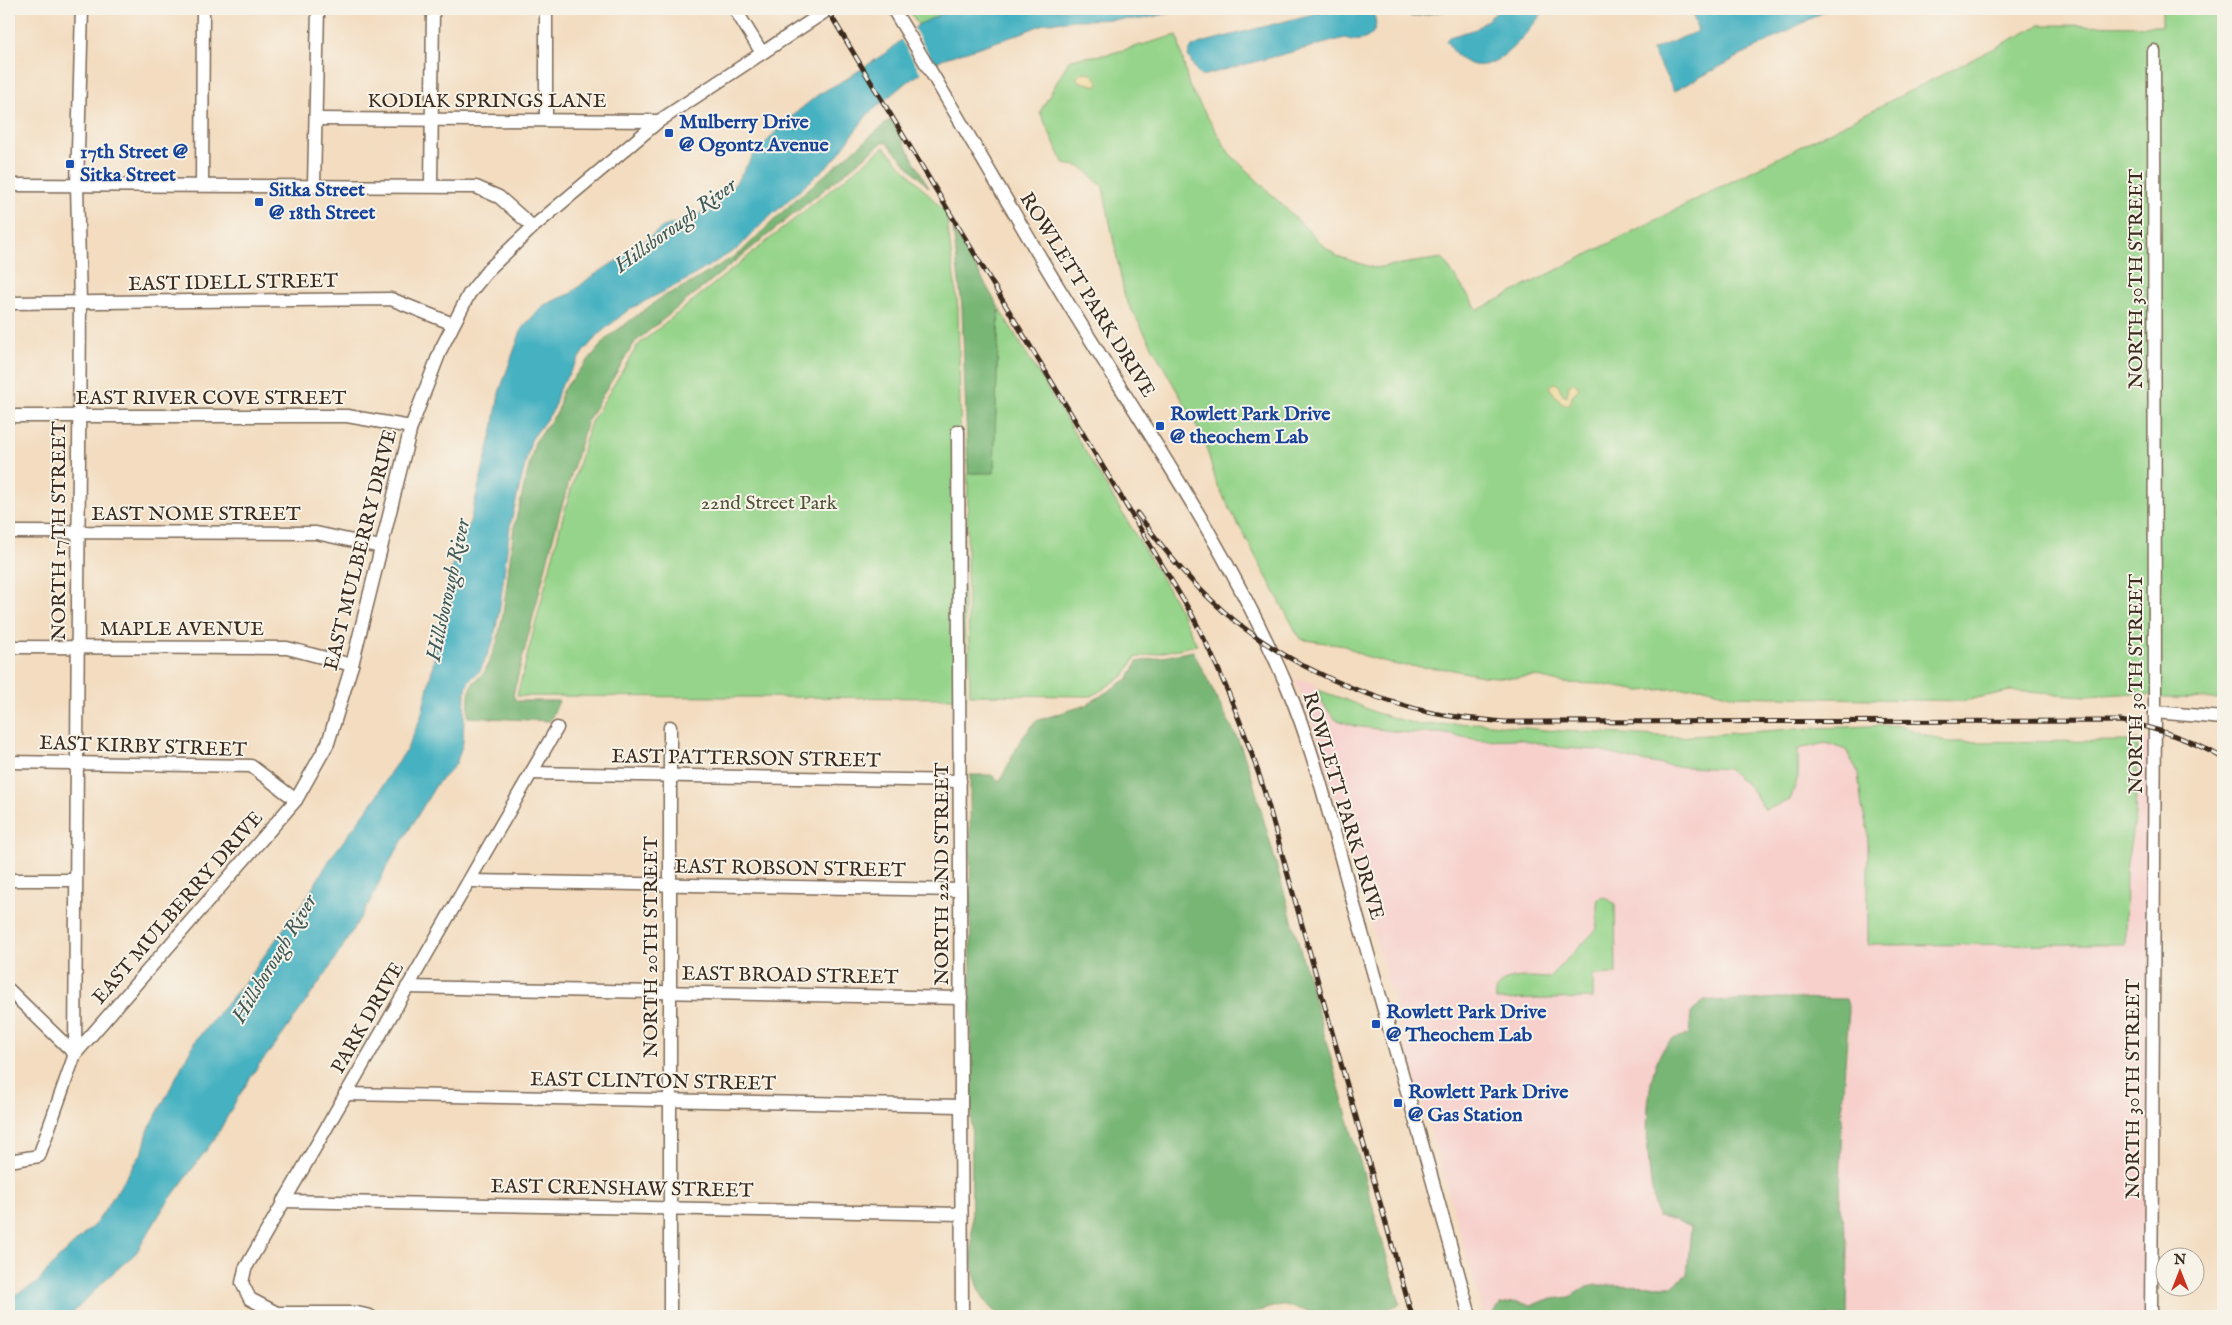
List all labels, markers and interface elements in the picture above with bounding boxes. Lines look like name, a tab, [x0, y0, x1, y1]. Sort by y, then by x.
street label: KODIAK SPRINGS LANE	[367, 89, 607, 114]
place label: Mulberry Drive @ Ogontz Avenue	[679, 110, 829, 158]
marker: Mulberry Drive @ Ogontz Avenue	[663, 127, 675, 139]
place label: 17th Street @ Sitka Street	[80, 140, 188, 188]
marker: 17th Street @ Sitka Street	[64, 158, 76, 170]
street label: NORTH 30TH STREET	[2124, 169, 2149, 389]
water label: Hillsborough River	[609, 172, 743, 280]
place label: Sitka Street @ 18th Street	[269, 178, 375, 226]
street label: ROWLETT PARK DRIVE	[1014, 188, 1160, 402]
marker: Sitka Street @ 18th Street	[253, 196, 265, 208]
street label: EAST IDELL STREET	[128, 269, 339, 297]
street label: EAST RIVER COVE STREET	[76, 386, 347, 411]
place label: Rowlett Park Drive @ theochem Lab	[1170, 402, 1331, 450]
marker: Rowlett Park Drive @ theochem Lab	[1154, 420, 1166, 432]
street label: NORTH 17TH STREET	[47, 421, 72, 641]
street label: EAST MULBERRY DRIVE	[319, 427, 403, 673]
park label: 22nd Street Park	[701, 491, 838, 516]
street label: EAST NOME STREET	[91, 502, 301, 527]
water label: Hillsborough River	[421, 515, 477, 665]
street label: NORTH 30TH STREET	[2124, 574, 2149, 794]
street label: MAPLE AVENUE	[100, 617, 264, 642]
street label: ROWLETT PARK DRIVE	[1296, 689, 1390, 923]
street label: EAST KIRBY STREET	[39, 731, 248, 763]
street label: EAST PATTERSON STREET	[611, 744, 881, 774]
street label: NORTH 22ND STREET	[930, 762, 955, 986]
street label: EAST MULBERRY DRIVE	[87, 806, 269, 1010]
street label: NORTH 20TH STREET	[639, 836, 664, 1058]
street label: EAST ROBSON STREET	[674, 854, 906, 884]
water label: Hillsborough River	[226, 889, 324, 1029]
street label: PARK DRIVE	[326, 958, 410, 1078]
street label: EAST BROAD STREET	[681, 962, 899, 990]
street label: NORTH 30TH STREET	[2121, 979, 2146, 1199]
place label: Rowlett Park Drive @ Theochem Lab	[1386, 1000, 1547, 1048]
marker: Rowlett Park Drive @ Theochem Lab	[1370, 1018, 1382, 1030]
street label: EAST CLINTON STREET	[530, 1067, 776, 1097]
place label: Rowlett Park Drive @ Gas Station	[1408, 1080, 1569, 1128]
marker: Rowlett Park Drive @ Gas Station	[1392, 1097, 1404, 1109]
street label: EAST CRENSHAW STREET	[490, 1174, 754, 1204]
north arrow	[2154, 1248, 2204, 1298]
text: N	[2173, 1251, 2186, 1269]

